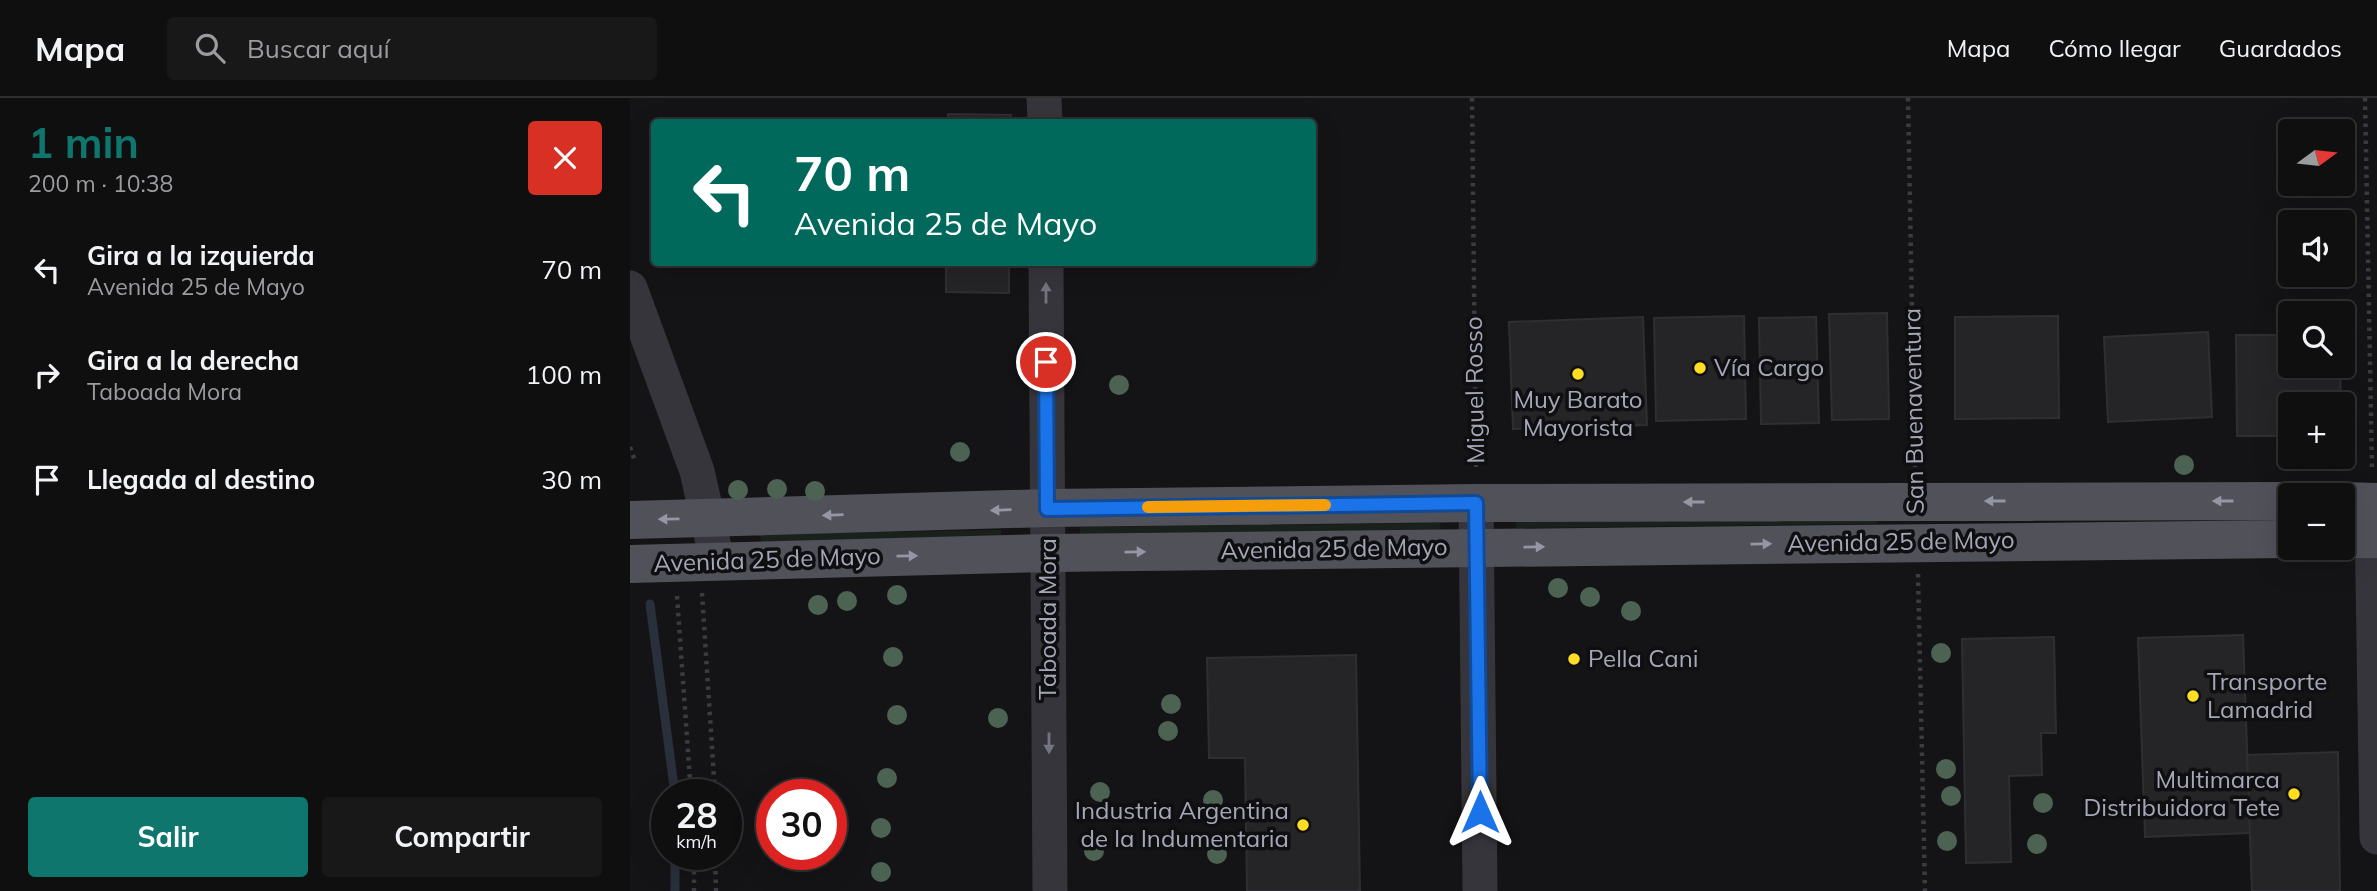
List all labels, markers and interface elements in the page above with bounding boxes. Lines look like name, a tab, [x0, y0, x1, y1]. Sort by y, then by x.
search box	[167, 17, 657, 80]
text: Mapa	[35, 28, 125, 69]
icon: search	[191, 29, 229, 67]
text: Buscar aquí	[247, 32, 390, 65]
text: Mapa	[1947, 33, 2010, 63]
text: Cómo llegar	[2048, 33, 2181, 63]
text: Guardados	[2219, 33, 2342, 63]
text: 1 min	[28, 116, 139, 169]
north arrow	[2278, 119, 2356, 196]
map controls	[2278, 119, 2355, 560]
button: close	[528, 121, 602, 195]
text: 70 m	[794, 142, 910, 203]
icon: left	[679, 147, 770, 238]
text: 200 m · 10:38	[28, 169, 173, 198]
text: Avenida 25 de Mayo	[794, 203, 1097, 243]
button: sound	[2278, 210, 2355, 287]
text: Gira a la izquierda	[87, 239, 315, 272]
icon: left	[28, 251, 66, 289]
text: 70 m	[541, 253, 602, 286]
text: Avenida 25 de Mayo	[87, 272, 305, 301]
one-way arrow	[1040, 282, 1052, 304]
button: search	[2278, 301, 2355, 378]
street label: San Buenaventura	[1896, 308, 1930, 514]
street label: Miguel Rosso	[1458, 316, 1490, 464]
pin	[1016, 332, 1076, 392]
icon: arrive	[1027, 343, 1065, 381]
text: Gira a la derecha	[87, 344, 299, 377]
place label: Vía Cargo	[1714, 352, 1824, 382]
icon: right	[28, 356, 66, 394]
text: 100 m	[526, 358, 602, 391]
marker: Vía Cargo	[1692, 360, 1708, 376]
marker: Muy Barato Mayorista	[1570, 366, 1586, 382]
text: Taboada Mora	[87, 377, 242, 406]
place label: Muy Barato Mayorista	[1513, 384, 1643, 442]
button: +	[2278, 392, 2355, 469]
icon: arrive	[28, 461, 66, 499]
text: Llegada al destino	[87, 463, 315, 496]
text: 30 m	[541, 463, 602, 496]
button: −	[2278, 483, 2355, 560]
one-way arrow	[1984, 495, 2006, 507]
one-way arrow	[2211, 495, 2233, 507]
one-way arrow	[1683, 496, 1705, 508]
one-way arrow	[990, 504, 1012, 515]
one-way arrow	[822, 509, 844, 521]
one-way arrow	[658, 513, 680, 525]
street label: Avenida 25 de Mayo	[1787, 524, 2015, 558]
street label: Avenida 25 de Mayo	[1220, 531, 1448, 565]
street label: Taboada Mora	[1032, 538, 1062, 700]
one-way arrow	[1750, 538, 1772, 550]
street label: Avenida 25 de Mayo	[653, 540, 881, 578]
one-way arrow	[1523, 541, 1545, 552]
one-way arrow	[1124, 546, 1146, 557]
one-way arrow	[896, 550, 918, 561]
place label: Pella Cani	[1588, 643, 1698, 673]
marker: Pella Cani	[1566, 651, 1582, 667]
place label: Transporte Lamadrid	[2207, 666, 2327, 724]
marker: Transporte Lamadrid	[2185, 688, 2201, 704]
one-way arrow	[1043, 733, 1055, 755]
place label: Multimarca Distribuidora Tete	[2083, 764, 2280, 822]
position arrow	[1443, 775, 1517, 849]
speed limit sign: 30	[756, 779, 847, 870]
marker: Multimarca Distribuidora Tete	[2286, 786, 2302, 802]
text: 28	[675, 793, 718, 837]
place label: Industria Argentina de la Indumentaria	[1075, 795, 1289, 853]
button: Salir	[28, 797, 308, 877]
button: Compartir	[322, 797, 602, 877]
marker: Industria Argentina de la Indumentaria	[1295, 817, 1311, 833]
text: km/h	[676, 830, 717, 853]

